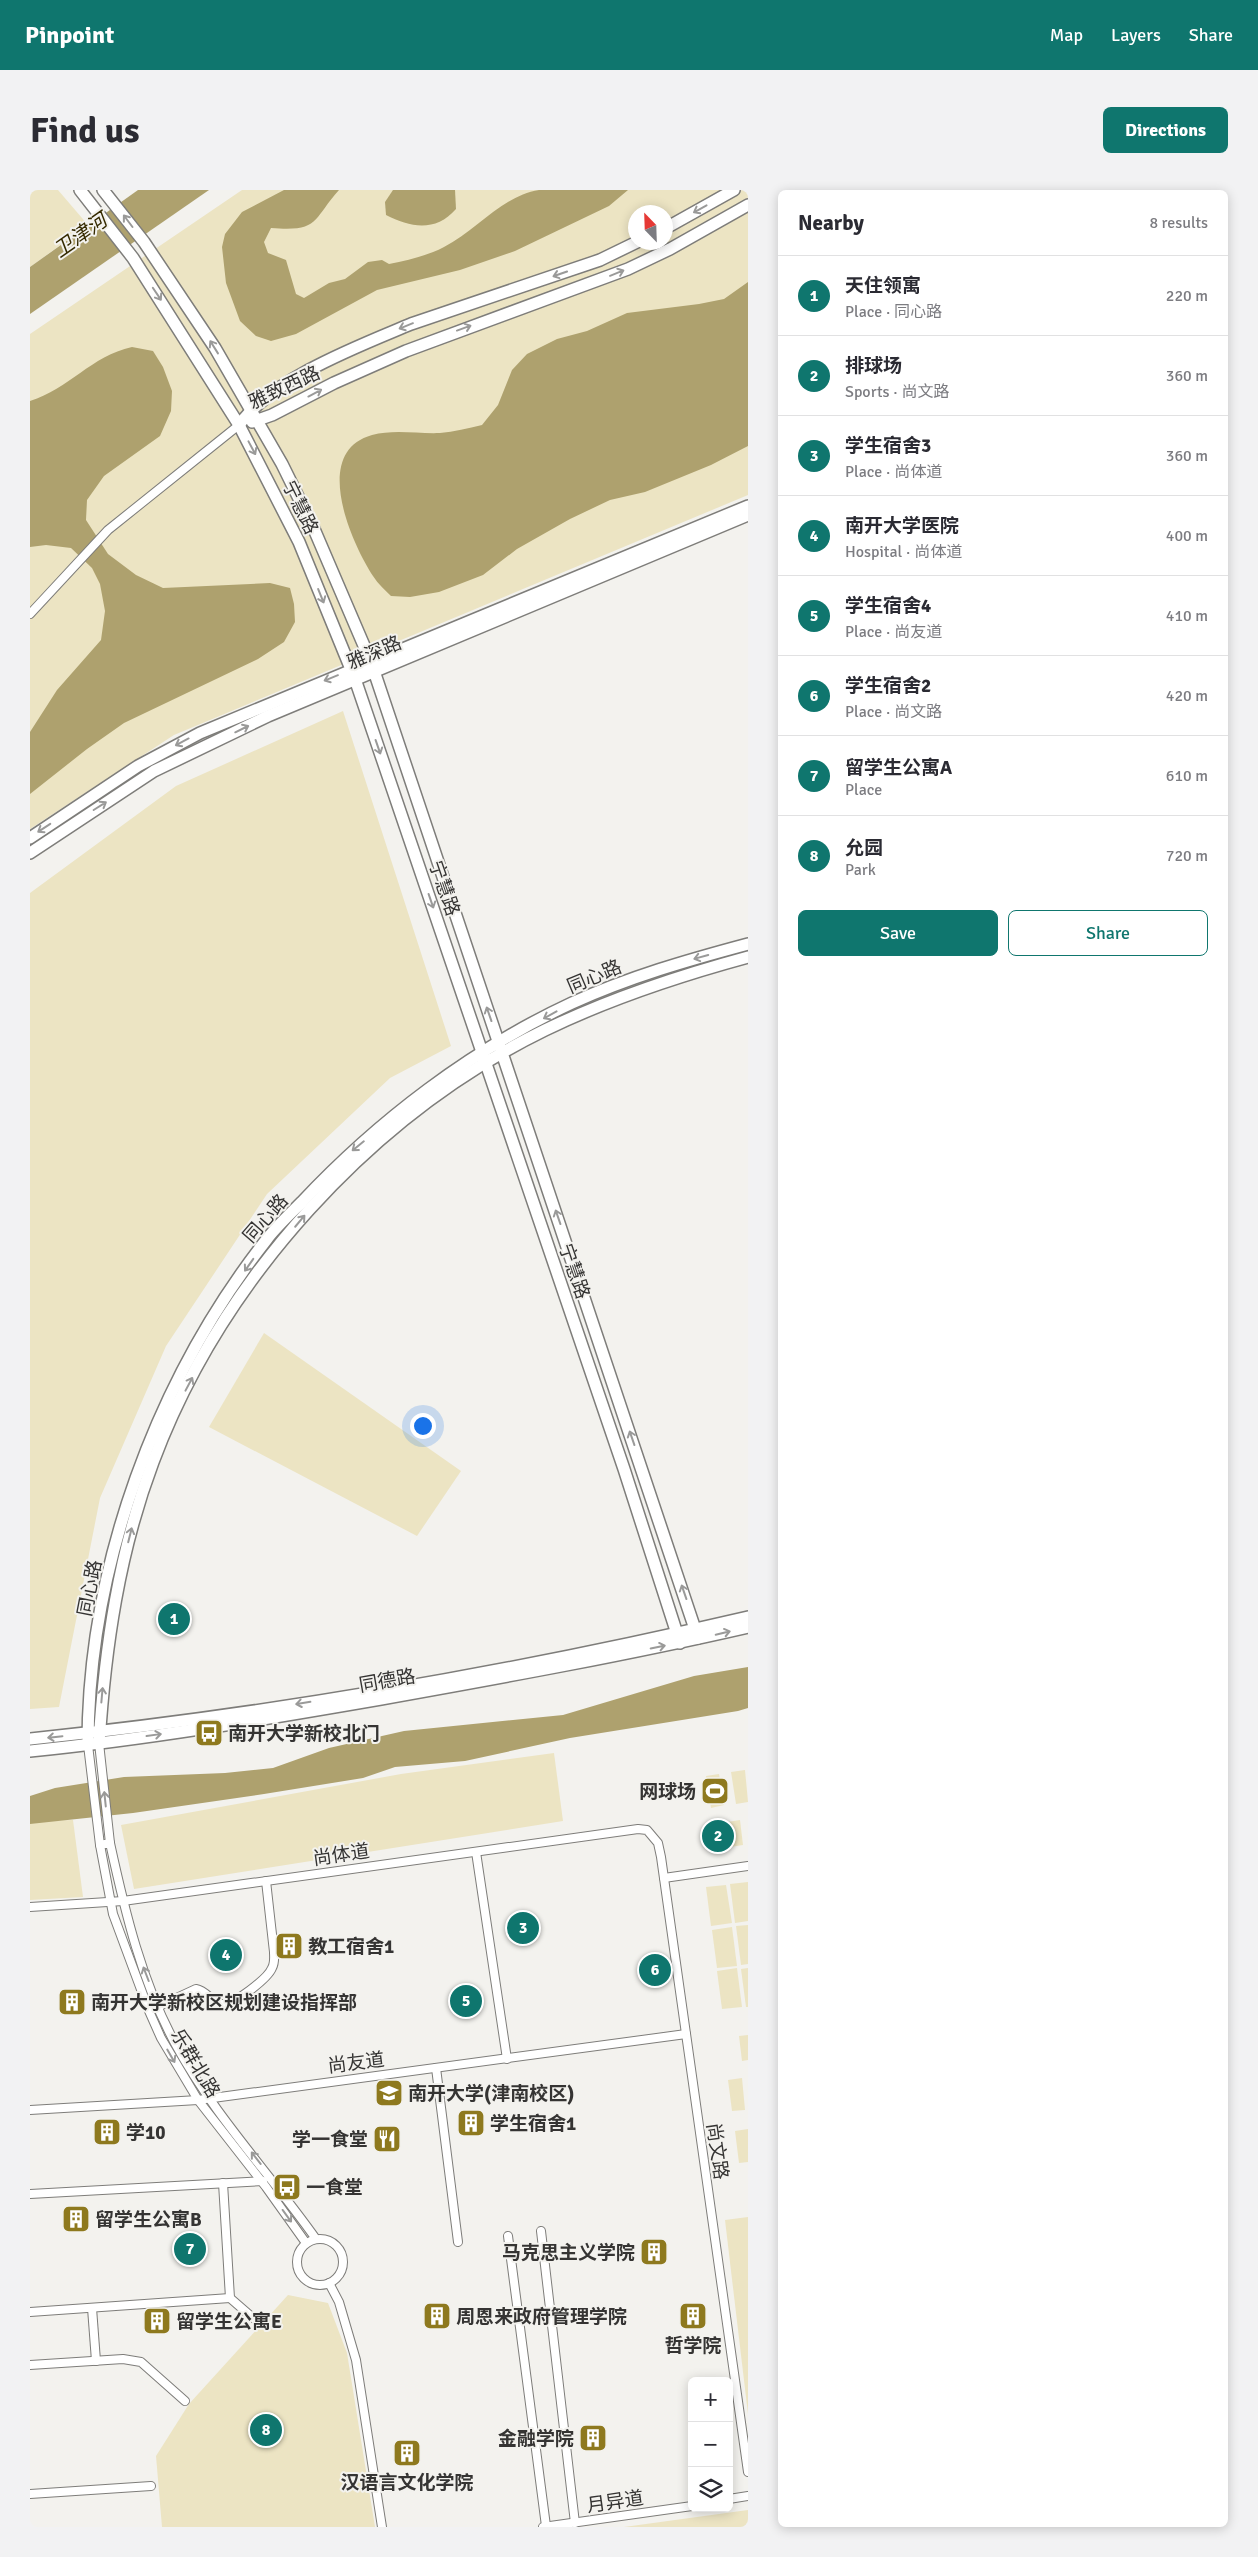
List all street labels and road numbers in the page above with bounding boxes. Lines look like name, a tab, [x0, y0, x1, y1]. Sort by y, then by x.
street label: 雅致西路	[245, 361, 324, 415]
street label: 宁慧路	[277, 477, 323, 538]
street label: 雅深路	[343, 631, 405, 675]
street label: 宁慧路	[423, 857, 465, 919]
street label: 同心路	[563, 955, 625, 999]
street label: 同心路	[238, 1189, 294, 1248]
street label: 宁慧路	[553, 1240, 595, 1302]
street label: 同心路	[73, 1558, 107, 1618]
street label: 同德路	[357, 1664, 417, 1698]
street label: 尚体道	[311, 1839, 371, 1871]
street label: 乐群北路	[165, 2025, 225, 2102]
street label: 尚友道	[326, 2048, 386, 2078]
street label: 尚文路	[701, 2121, 733, 2181]
street label: 月异道	[585, 2486, 645, 2518]

